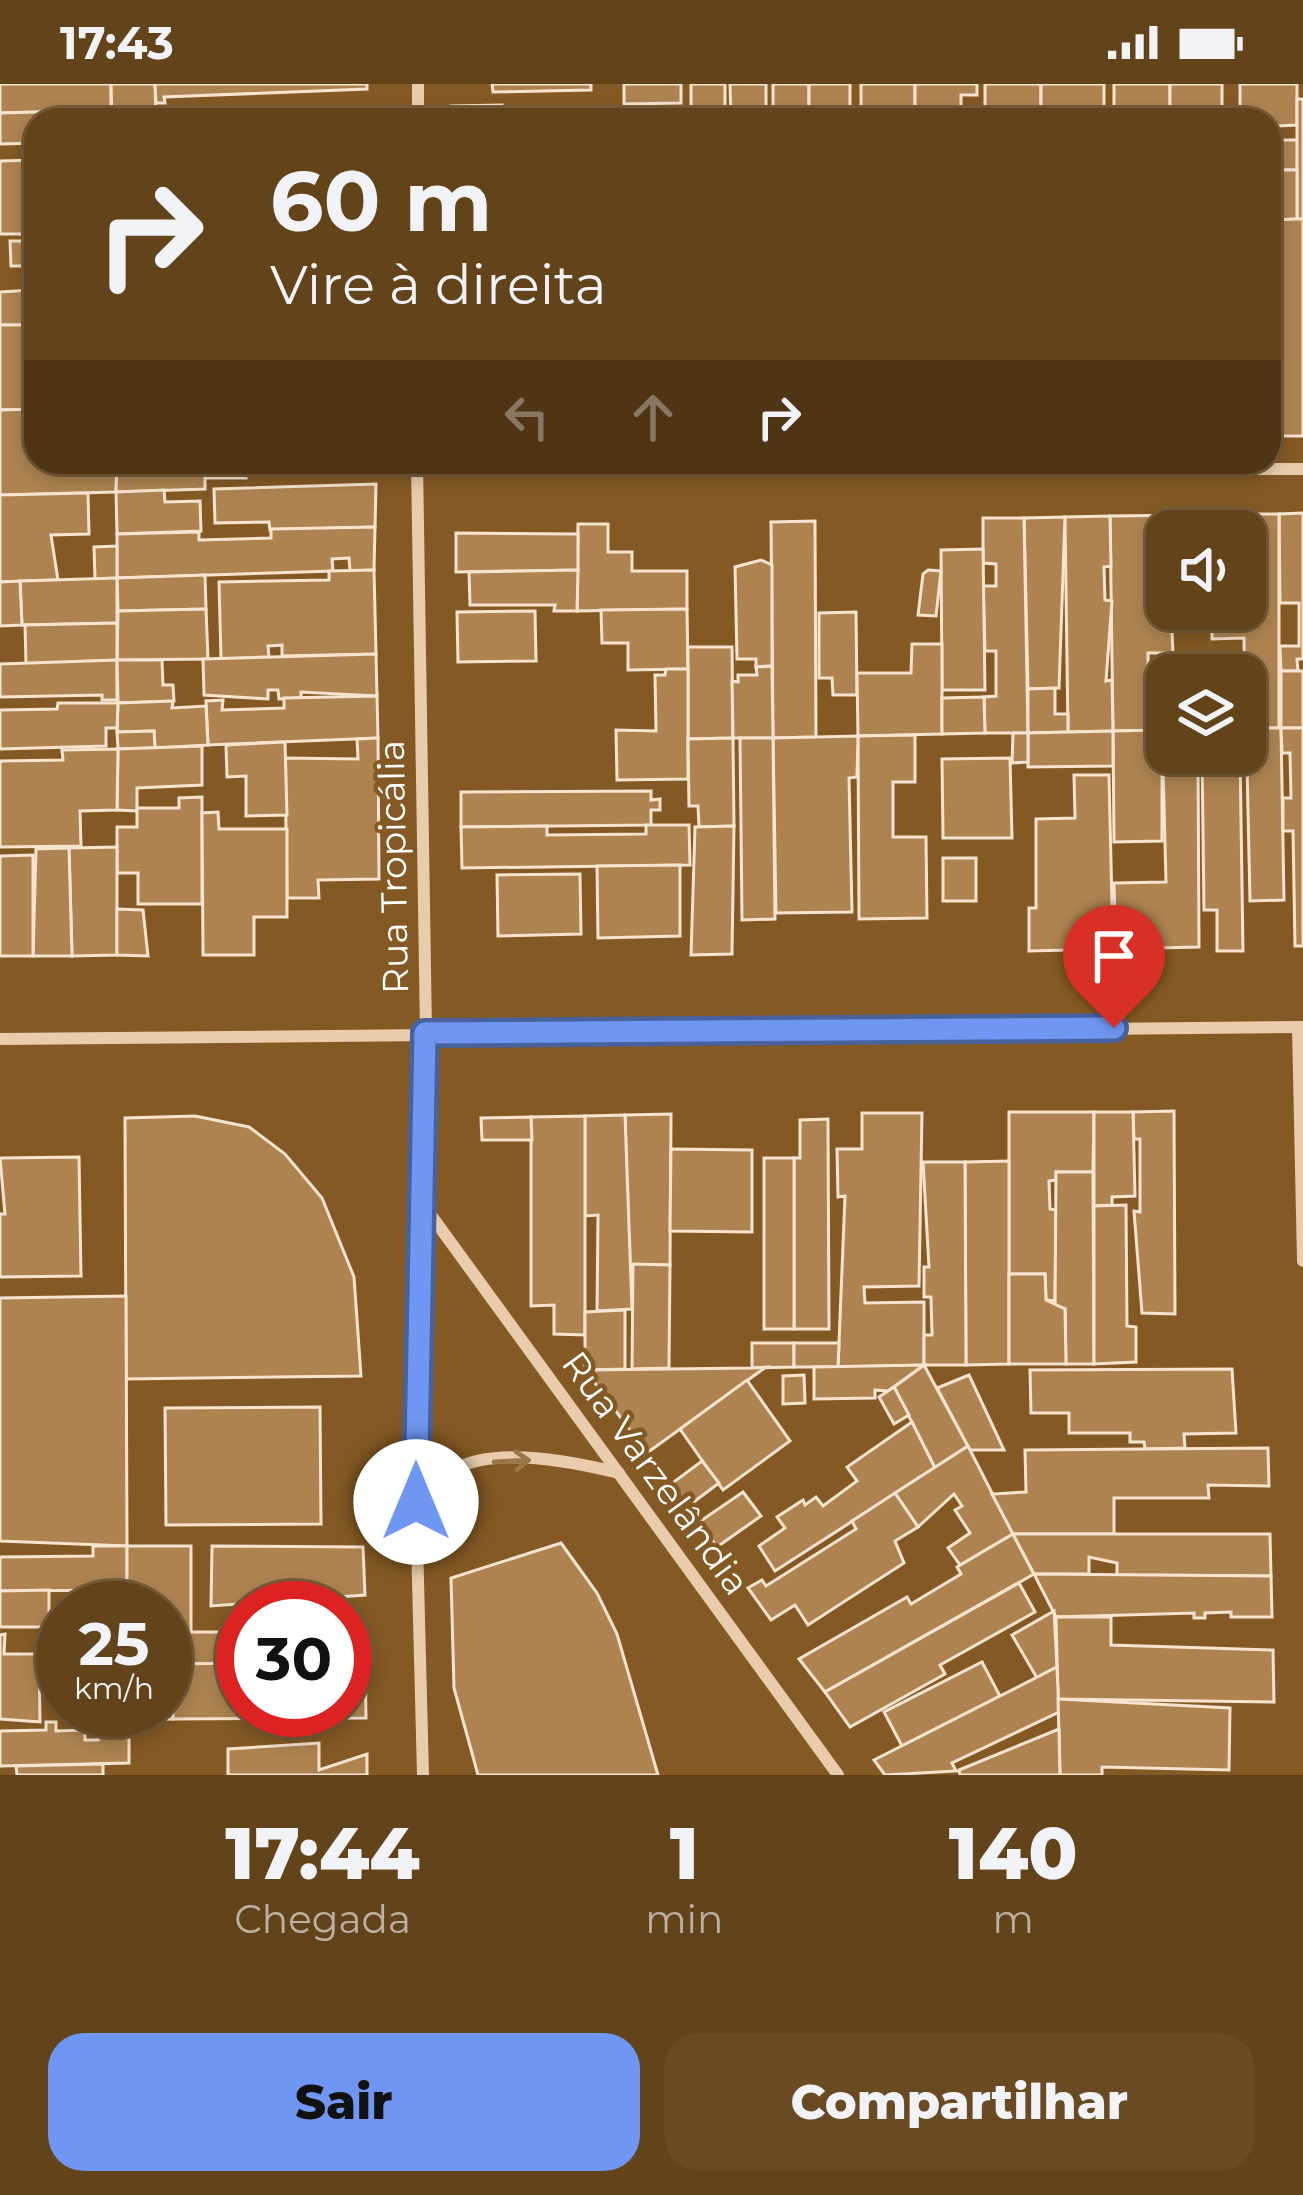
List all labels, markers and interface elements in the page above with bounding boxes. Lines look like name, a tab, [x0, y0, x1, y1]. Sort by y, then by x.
text: 17:43	[60, 15, 174, 70]
text: 60 m	[270, 150, 492, 252]
icon: right	[72, 156, 228, 312]
text: Vire à direita	[270, 252, 607, 318]
icon: left	[494, 384, 560, 450]
icon: ahead	[620, 384, 686, 450]
icon: right	[746, 384, 812, 450]
map controls	[1146, 510, 1266, 774]
button: sound	[1146, 510, 1266, 630]
button: layers	[1146, 654, 1266, 774]
street label: Rua Tropicália	[369, 740, 417, 994]
pin	[1063, 905, 1165, 1028]
icon: arrive	[1081, 923, 1147, 989]
street label: Rua Varzelândia	[553, 1343, 759, 1603]
position arrow	[353, 1439, 479, 1565]
one-way arrow	[492, 1449, 531, 1472]
speed limit sign: 30	[216, 1581, 372, 1737]
text: 25	[78, 1607, 150, 1680]
text: km/h	[74, 1670, 154, 1707]
text: 17:44	[225, 1809, 420, 1897]
text: 1	[670, 1809, 699, 1897]
text: 140	[949, 1809, 1078, 1897]
text: Chegada	[234, 1895, 411, 1943]
text: min	[645, 1895, 723, 1943]
text: m	[992, 1895, 1034, 1943]
button: Sair	[48, 2033, 640, 2171]
button: Compartilhar	[664, 2033, 1255, 2171]

